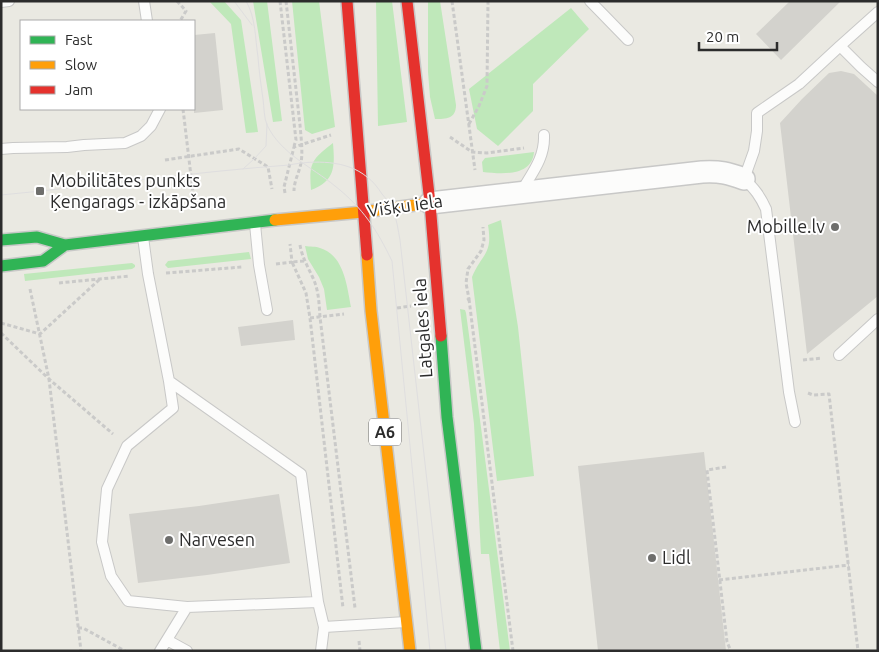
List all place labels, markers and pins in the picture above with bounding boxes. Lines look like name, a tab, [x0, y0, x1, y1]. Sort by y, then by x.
place label: Mobilitātes punkts Ķengarags - izkāpšana	[50, 170, 226, 211]
marker: Mobilitātes punkts Ķengarags - izkāpšana	[34, 185, 46, 197]
place label: Mobille.lv	[747, 216, 825, 236]
marker: Mobille.lv	[829, 221, 841, 233]
place label: Narvesen	[179, 529, 255, 549]
marker: Narvesen	[163, 534, 175, 546]
place label: Lidl	[662, 547, 691, 567]
marker: Lidl	[646, 552, 658, 564]

